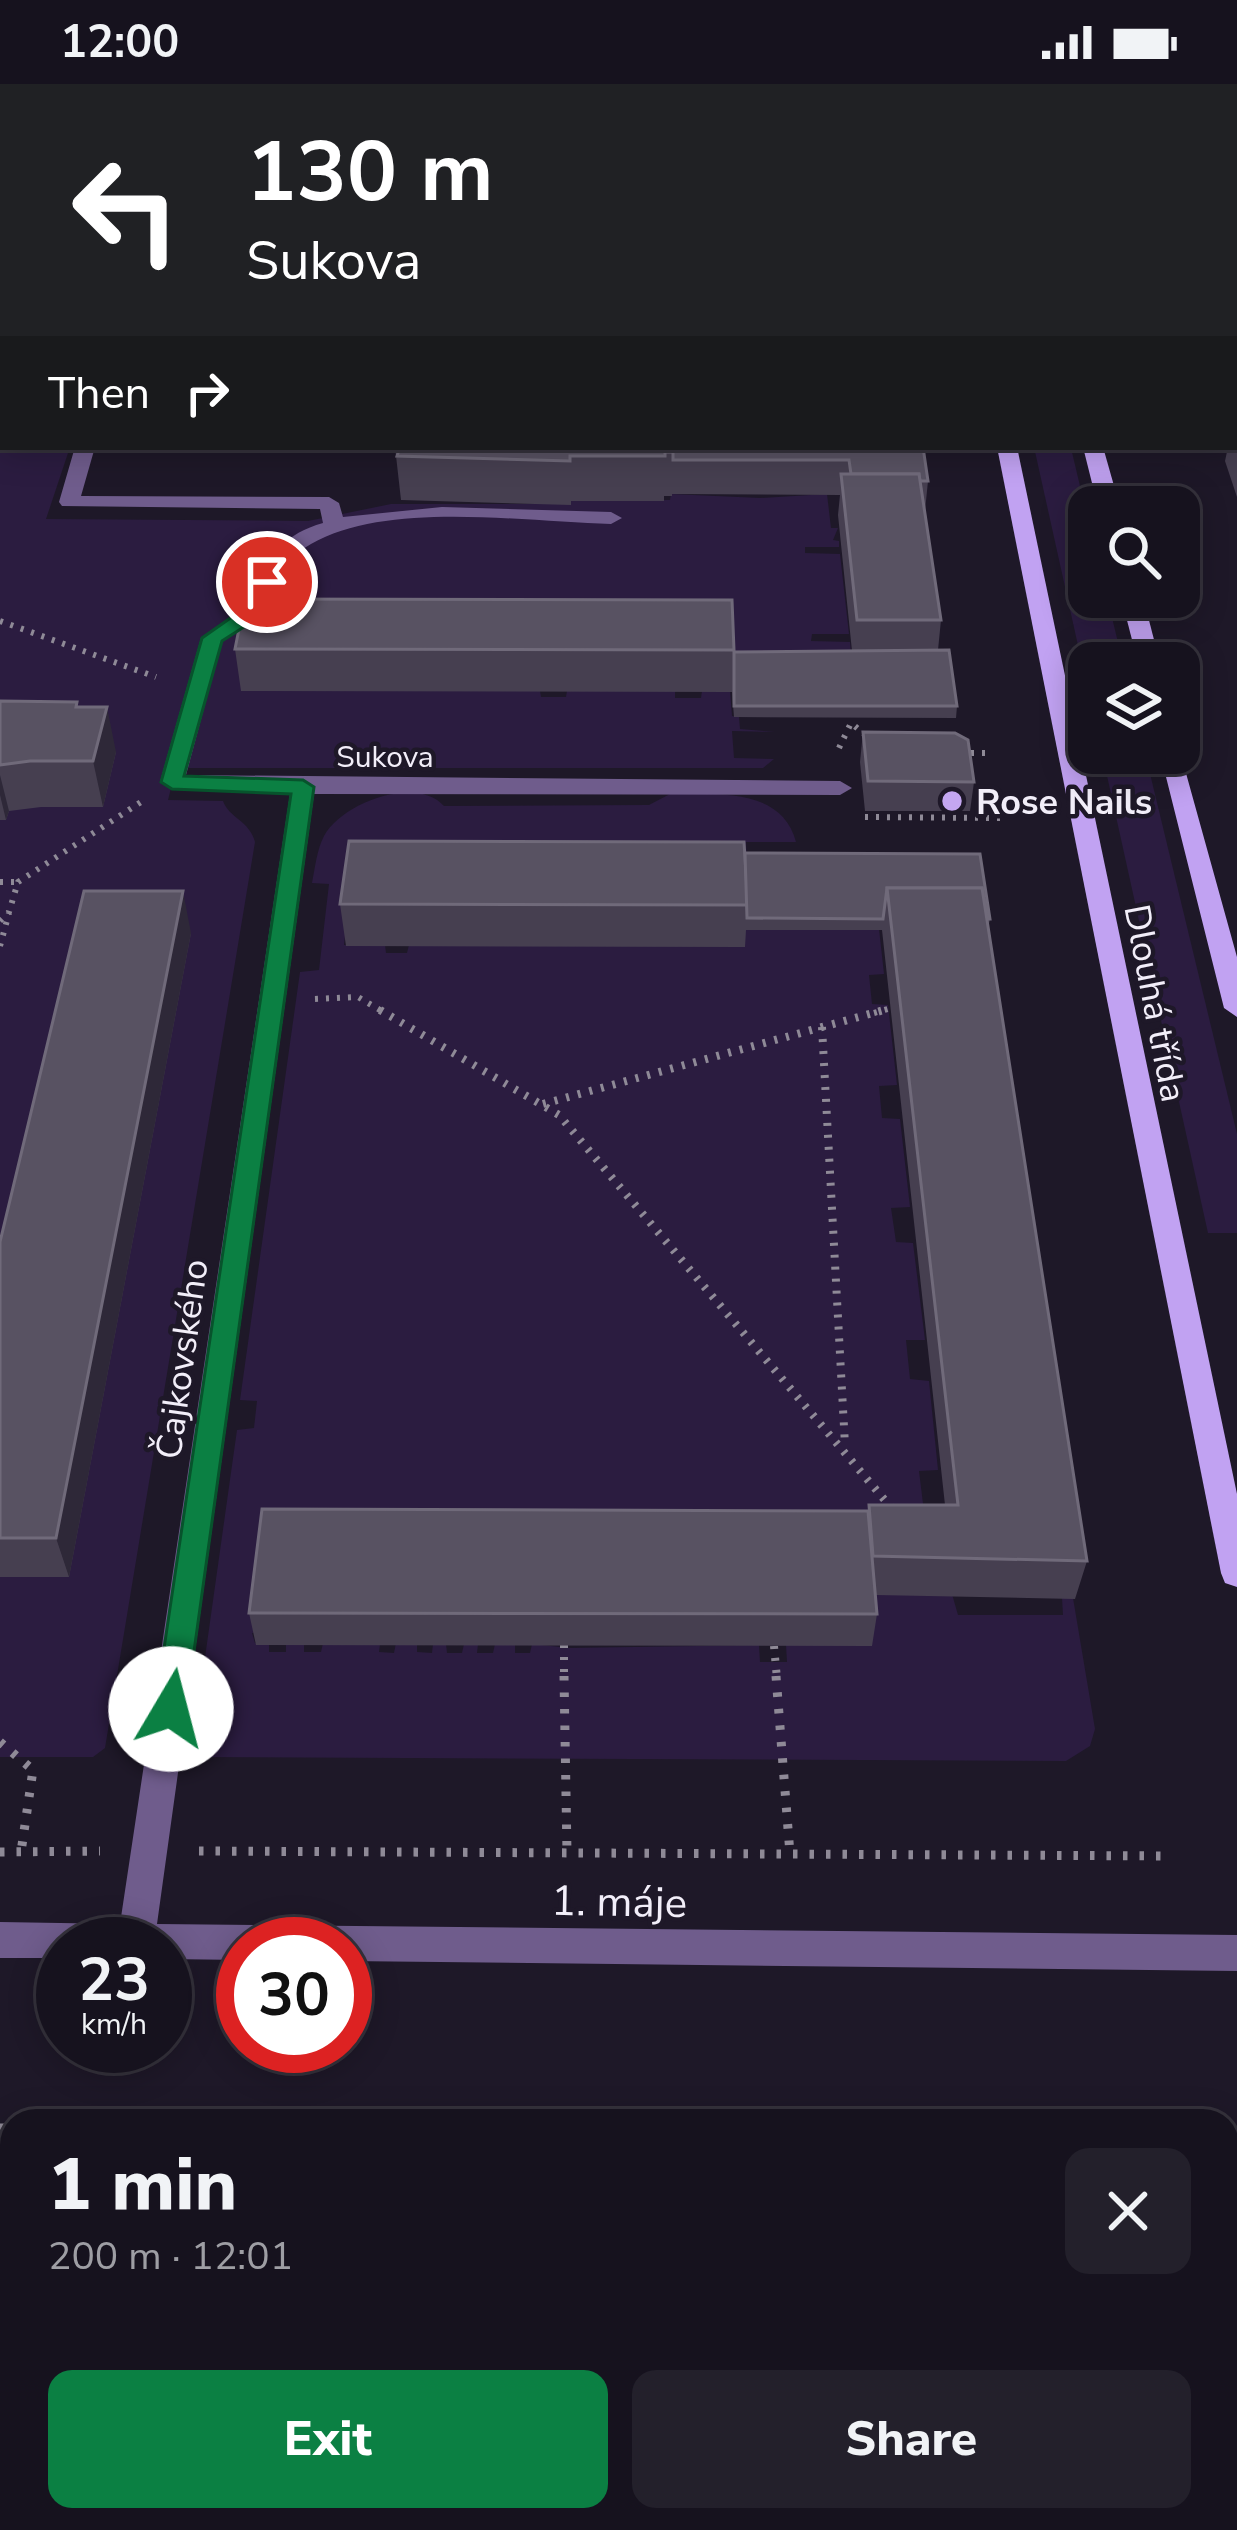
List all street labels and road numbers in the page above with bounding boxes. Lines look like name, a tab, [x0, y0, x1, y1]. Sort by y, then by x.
street label: Sukova	[336, 737, 434, 778]
street label: Dlouhá třída	[1111, 900, 1198, 1106]
street label: Čajkovského	[144, 1256, 221, 1462]
street label: 1. máje	[550, 1873, 687, 1932]

